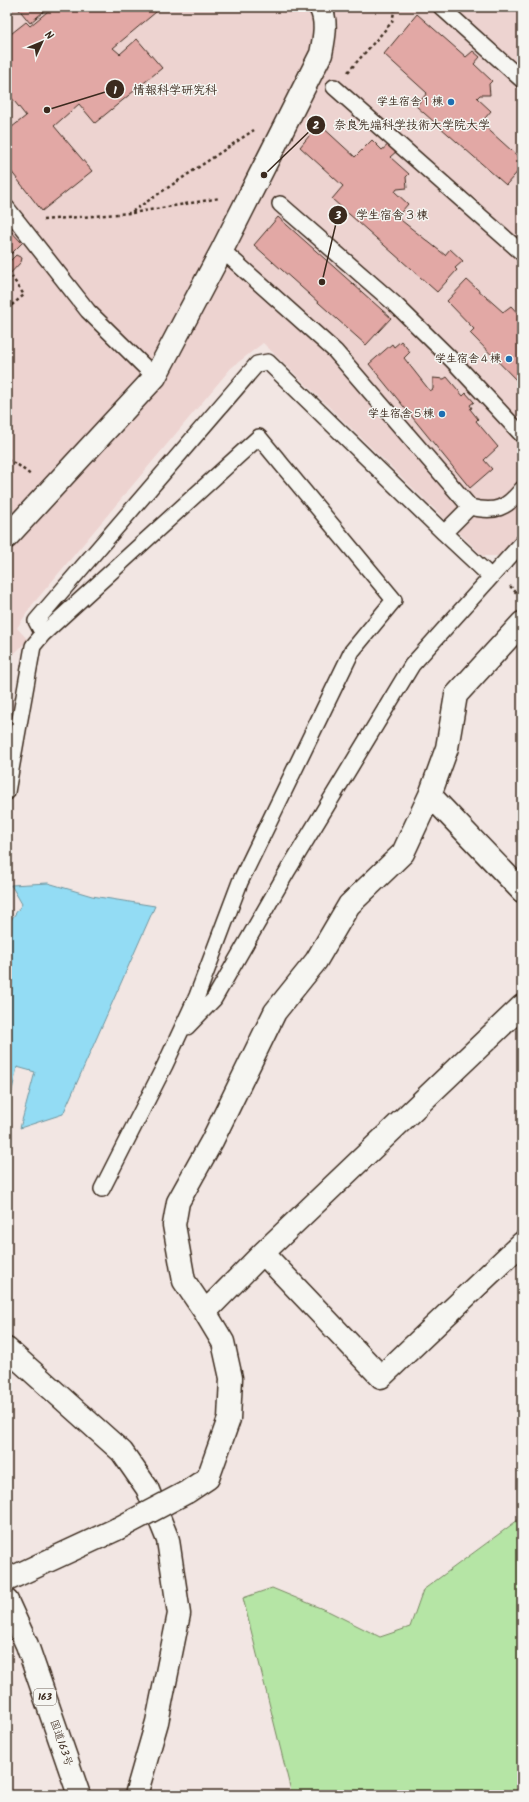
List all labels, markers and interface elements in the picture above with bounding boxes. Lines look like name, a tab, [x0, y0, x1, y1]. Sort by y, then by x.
north arrow	[22, 22, 62, 62]
text: N	[40, 27, 57, 45]
callout: 情報科学研究科	[105, 77, 225, 101]
text: 1	[113, 81, 117, 100]
text: 情報科学研究科	[133, 81, 217, 100]
place label: 学生宿舎１棟	[377, 93, 444, 111]
marker: 学生宿舎１棟	[446, 97, 456, 107]
callout: 奈良先端科学技術大学院大学	[306, 113, 498, 137]
text: 2	[313, 116, 320, 135]
text: 奈良先端科学技術大学院大学	[334, 116, 490, 135]
callout: 学生宿舎３棟	[328, 203, 436, 227]
text: 3	[334, 206, 342, 225]
text: 学生宿舎３棟	[356, 206, 428, 225]
place label: 学生宿舎４棟	[435, 350, 502, 368]
marker: 学生宿舎４棟	[504, 354, 514, 364]
place label: 学生宿舎５棟	[368, 405, 435, 423]
marker: 学生宿舎５棟	[437, 409, 447, 419]
road number: 163	[34, 1689, 56, 1705]
street label: 国道163号	[45, 1717, 77, 1769]

